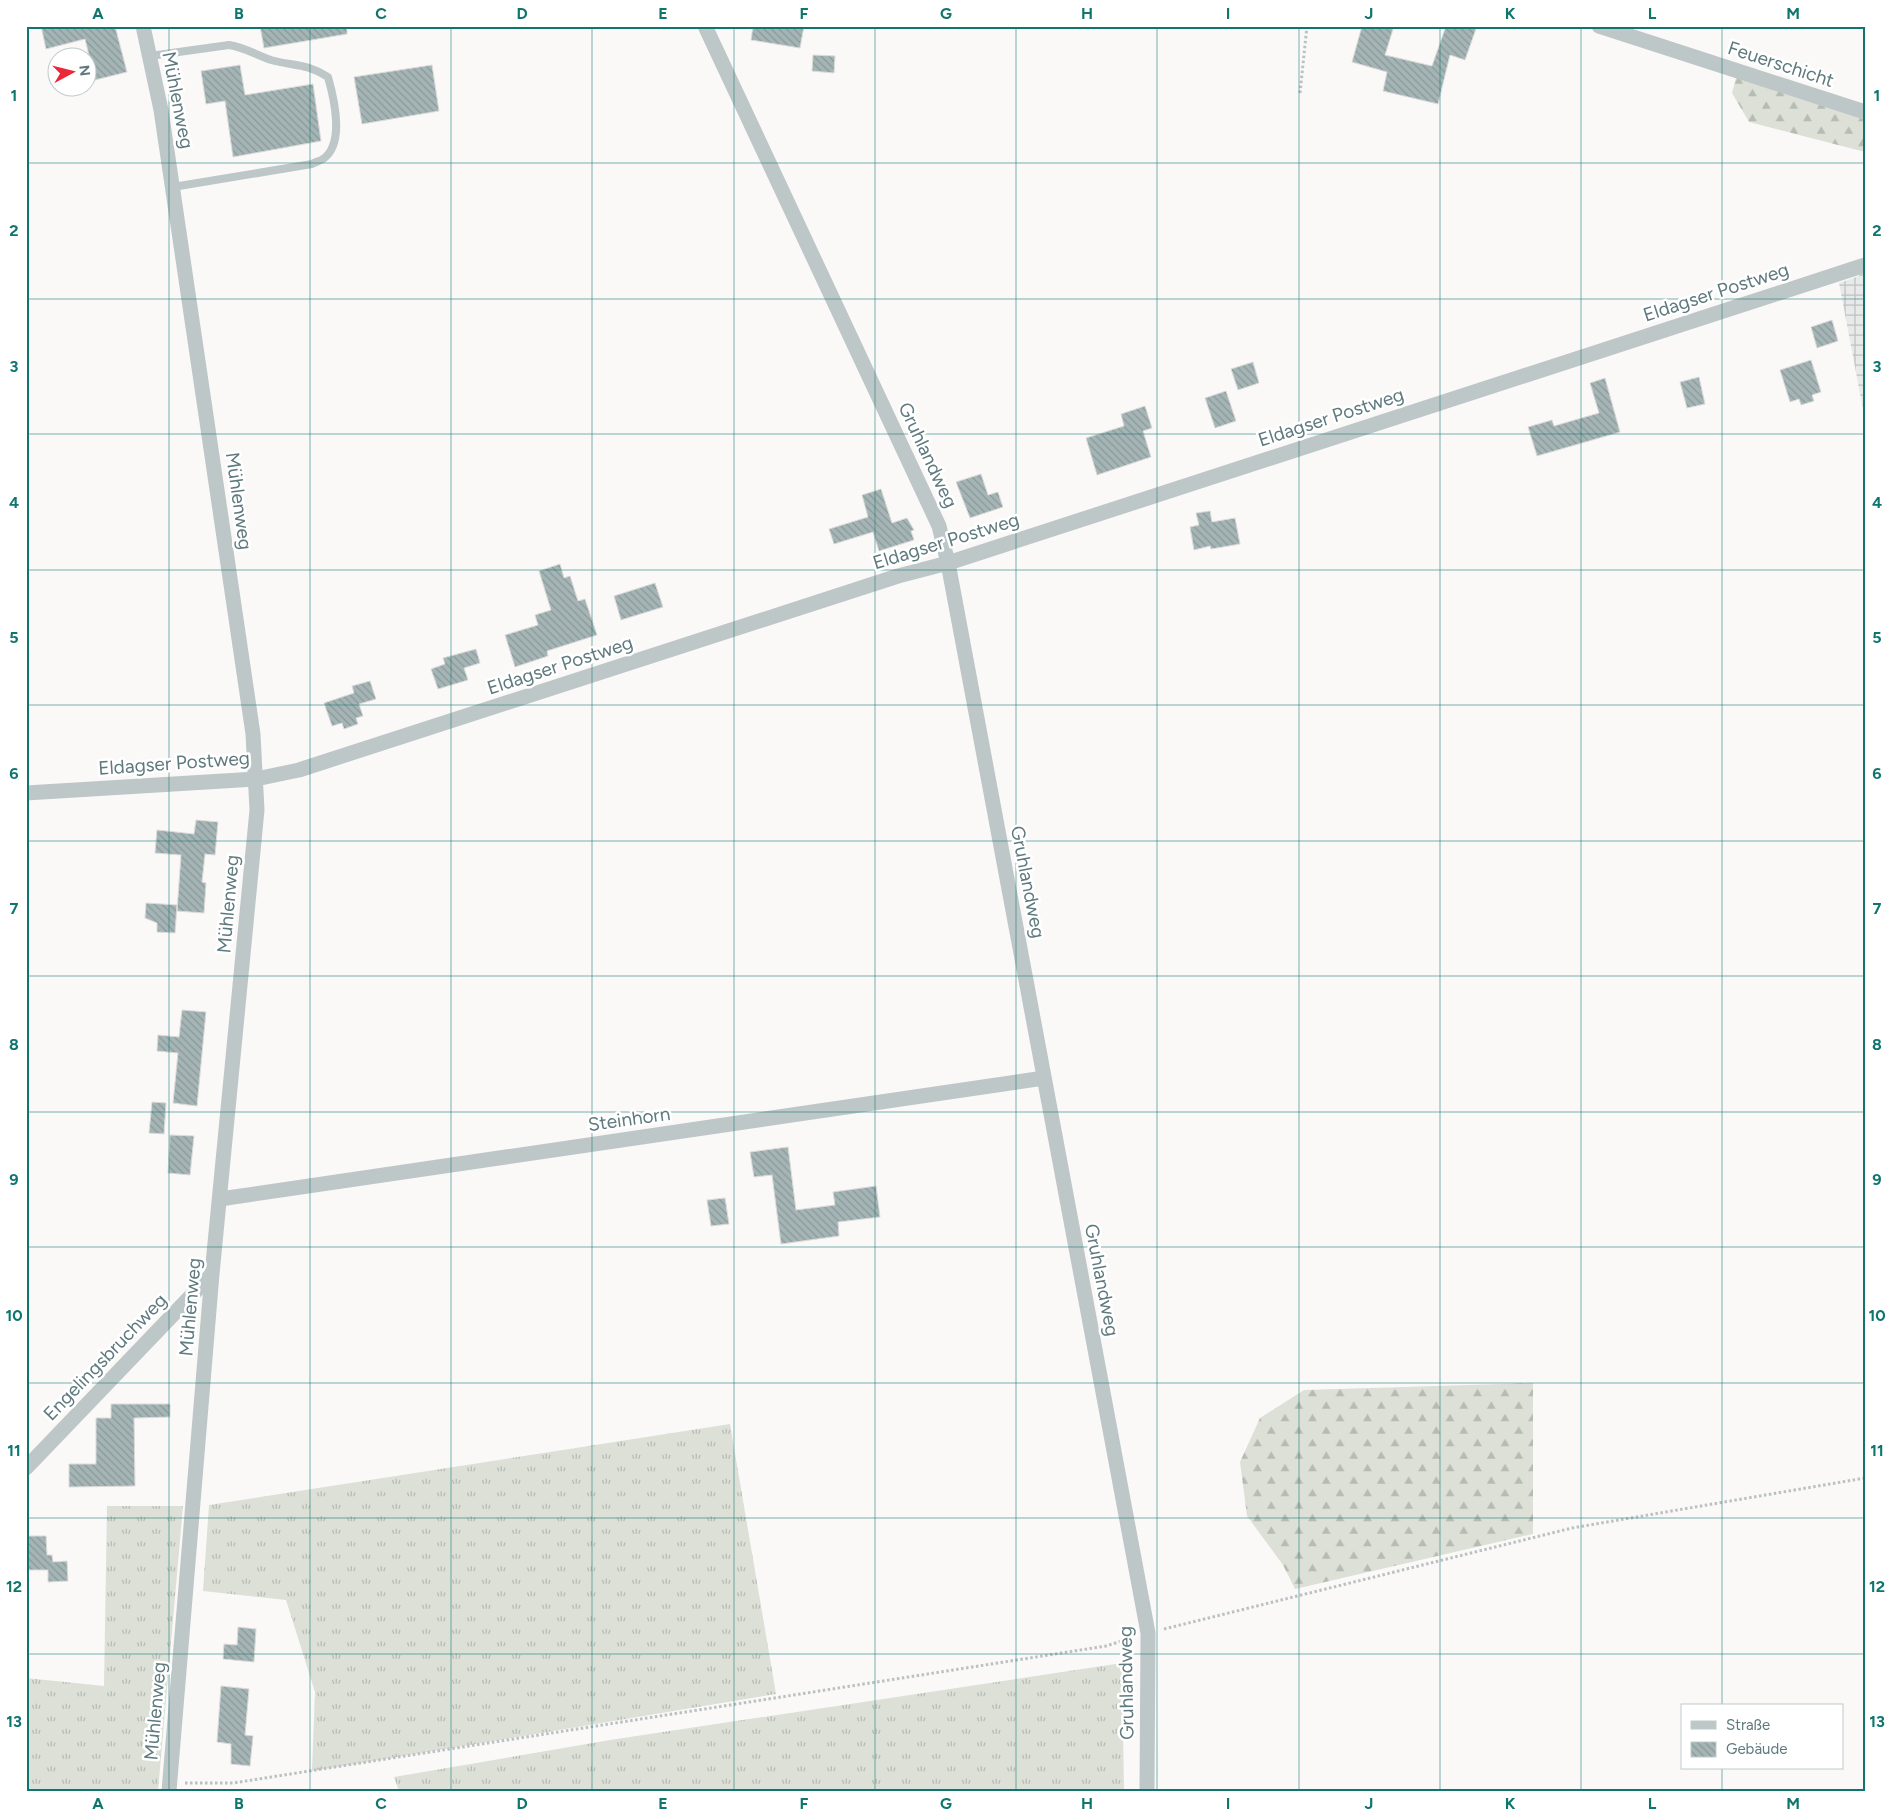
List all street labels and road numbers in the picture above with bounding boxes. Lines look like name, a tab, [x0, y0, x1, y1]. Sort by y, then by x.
street label: Feuerschicht	[1725, 36, 1837, 92]
street label: Mühlenweg	[157, 49, 199, 151]
street label: Eldagser Postweg	[1640, 258, 1792, 326]
street label: Eldagser Postweg	[1255, 383, 1407, 451]
street label: Gruhlandweg	[894, 399, 962, 511]
street label: Mühlenweg	[221, 451, 257, 551]
street label: Eldagser Postweg	[870, 508, 1022, 574]
street label: Eldagser Postweg	[484, 631, 636, 699]
street label: Eldagser Postweg	[97, 746, 251, 780]
street label: Gruhlandweg	[1006, 824, 1050, 940]
street label: Mühlenweg	[212, 854, 244, 954]
street label: Steinhorn	[586, 1102, 672, 1136]
street label: Gruhlandweg	[1080, 1222, 1124, 1338]
street label: Mühlenweg	[174, 1257, 206, 1357]
street label: Engelingsbruchweg	[38, 1289, 172, 1425]
street label: Gruhlandweg	[1114, 1626, 1138, 1740]
street label: Mühlenweg	[139, 1661, 171, 1761]

